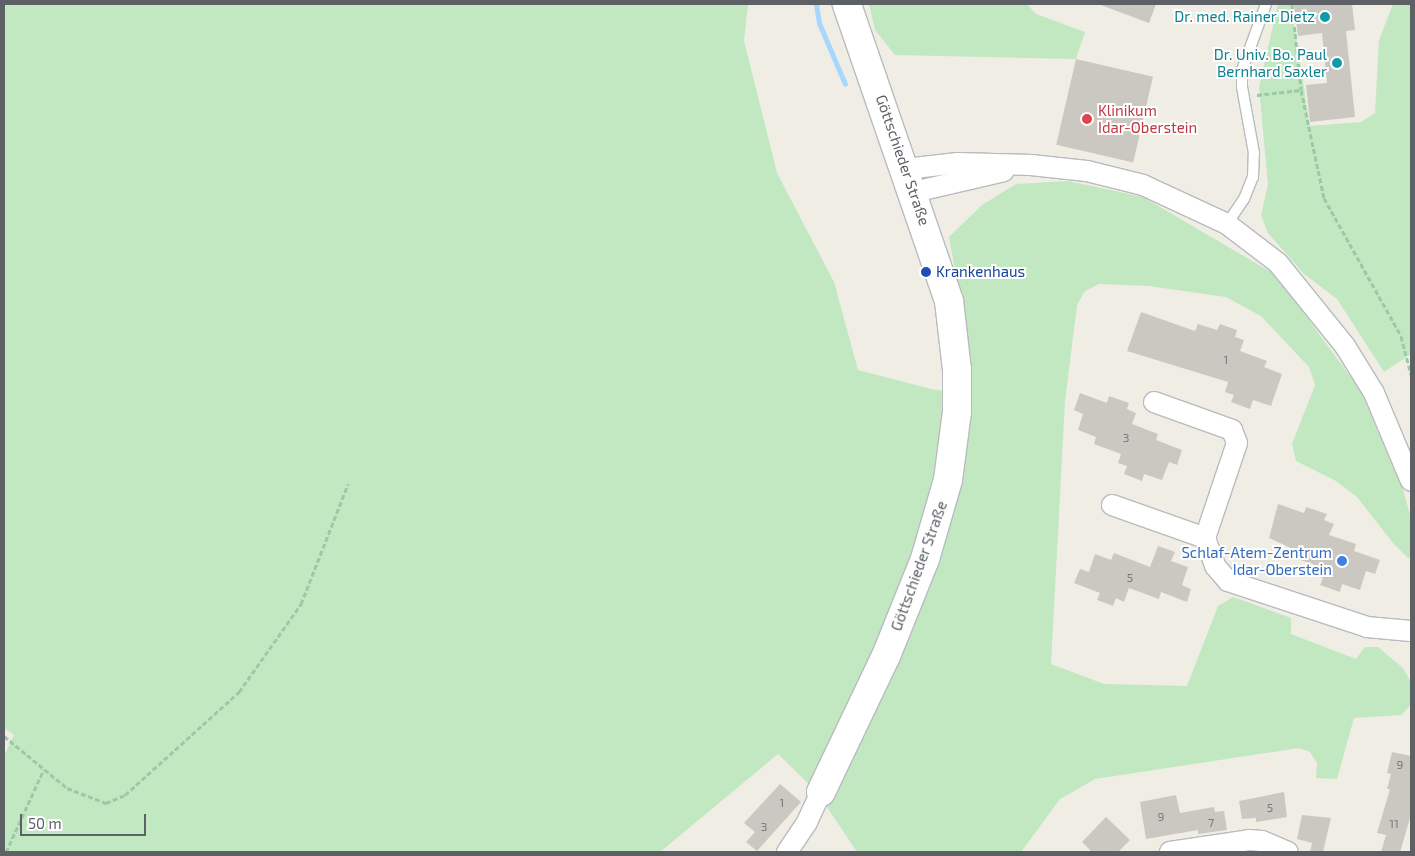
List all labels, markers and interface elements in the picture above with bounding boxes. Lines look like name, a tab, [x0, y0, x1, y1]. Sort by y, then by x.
place label: Dr. med. Rainer Dietz	[1174, 8, 1315, 26]
marker: Dr. med. Rainer Dietz	[1319, 11, 1331, 23]
place label: Dr. Univ. Bo. Paul Bernhard Saxler	[1214, 45, 1327, 80]
marker: Dr. Univ. Bo. Paul Bernhard Saxler	[1331, 57, 1343, 69]
street label: Göttschieder Straße	[872, 92, 934, 228]
place label: Klinikum Idar-Oberstein	[1098, 101, 1197, 136]
marker: Klinikum Idar-Oberstein	[1080, 112, 1094, 126]
place label: Krankenhaus	[936, 263, 1025, 281]
marker: Krankenhaus	[920, 266, 932, 278]
house number: 1	[1224, 353, 1228, 367]
house number: 3	[1123, 431, 1129, 445]
street label: Göttschieder Straße	[887, 498, 951, 634]
place label: Schlaf-Atem-Zentrum Idar-Oberstein	[1181, 543, 1332, 578]
marker: Schlaf-Atem-Zentrum Idar-Oberstein	[1336, 555, 1348, 567]
house number: 5	[1127, 571, 1133, 585]
house number: 9	[1397, 758, 1403, 772]
house number: 1	[780, 796, 784, 810]
house number: 5	[1267, 801, 1273, 815]
scale bar	[22, 804, 149, 836]
house number: 9	[1158, 810, 1164, 824]
text: 50 m	[28, 814, 62, 832]
house number: 7	[1208, 816, 1214, 830]
house number: 11	[1389, 817, 1399, 831]
house number: 3	[761, 820, 767, 834]

